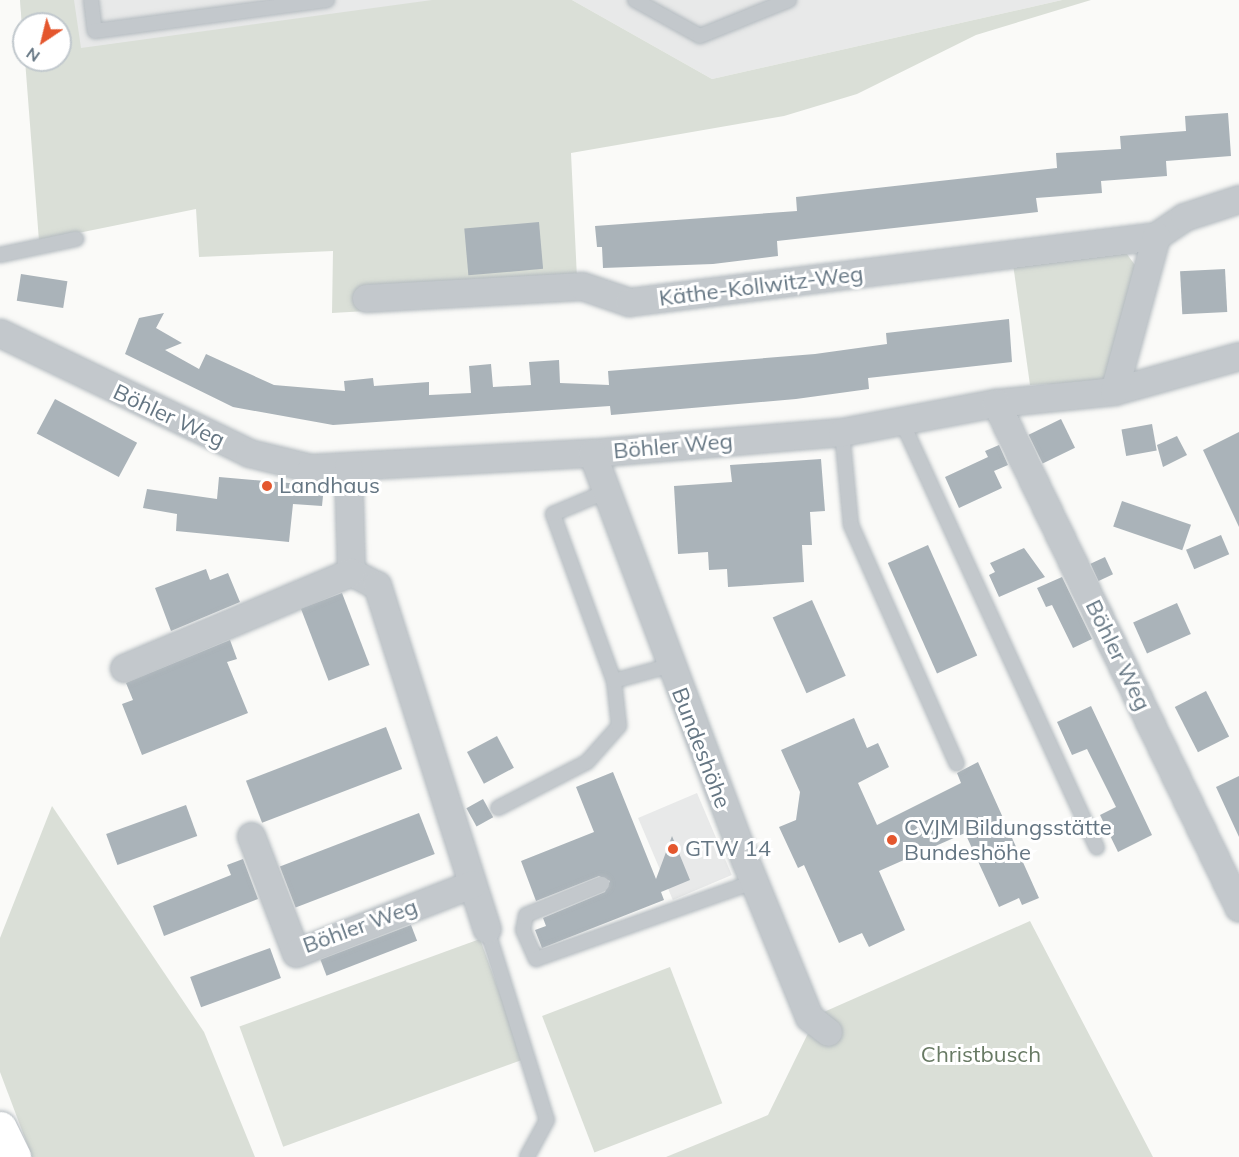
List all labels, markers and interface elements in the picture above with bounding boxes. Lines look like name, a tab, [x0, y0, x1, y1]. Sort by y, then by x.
north arrow	[12, 12, 72, 72]
text: N	[22, 43, 44, 67]
street label: Käthe-Kollwitz-Weg	[657, 260, 865, 312]
street label: Böhler Weg	[109, 379, 229, 453]
street label: Böhler Weg	[612, 428, 734, 464]
place label: Landhaus	[279, 473, 380, 499]
marker: Landhaus	[260, 479, 274, 493]
street label: Böhler Weg	[1080, 595, 1156, 715]
street label: Bundeshöhe	[666, 684, 736, 812]
place label: CVJM Bildungsstätte Bundeshöhe	[904, 814, 1112, 866]
marker: CVJM Bildungsstätte Bundeshöhe	[885, 833, 899, 847]
place label: GTW 14	[685, 836, 771, 862]
marker: GTW 14	[666, 842, 680, 856]
street label: Böhler Weg	[299, 893, 421, 959]
park label: Christbusch	[921, 1042, 1041, 1068]

